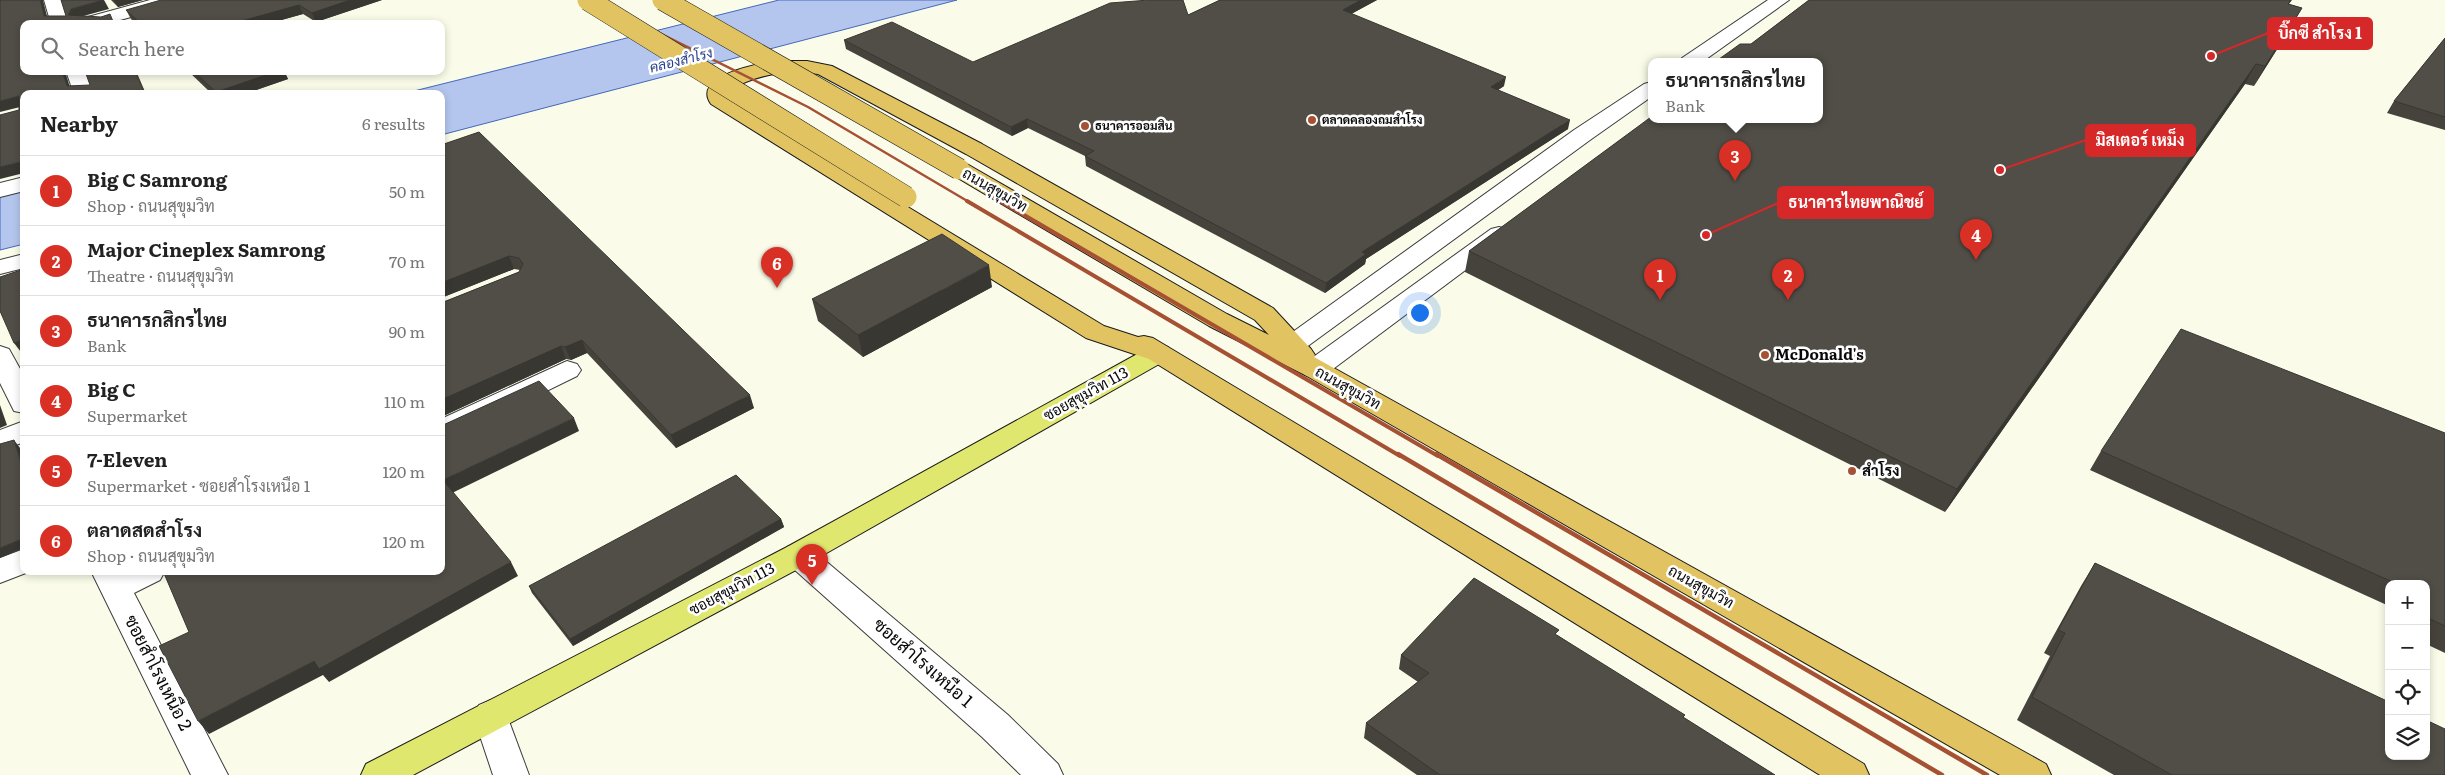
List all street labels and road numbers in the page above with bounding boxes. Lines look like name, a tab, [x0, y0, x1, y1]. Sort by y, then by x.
street label: ถนนสุขุมวิท	[958, 161, 1033, 218]
street label: ถนนสุขุมวิท	[1311, 359, 1386, 415]
street label: ซอยสุขุมวิท 113	[1038, 360, 1133, 426]
street label: ซอยสุขุมวิท 113	[684, 555, 779, 621]
street label: ถนนสุขุมวิท	[1664, 558, 1739, 614]
street label: ซอยสำโรงเหนือ 2	[119, 610, 200, 735]
street label: ซอยสำโรงเหนือ 1	[868, 611, 980, 713]

